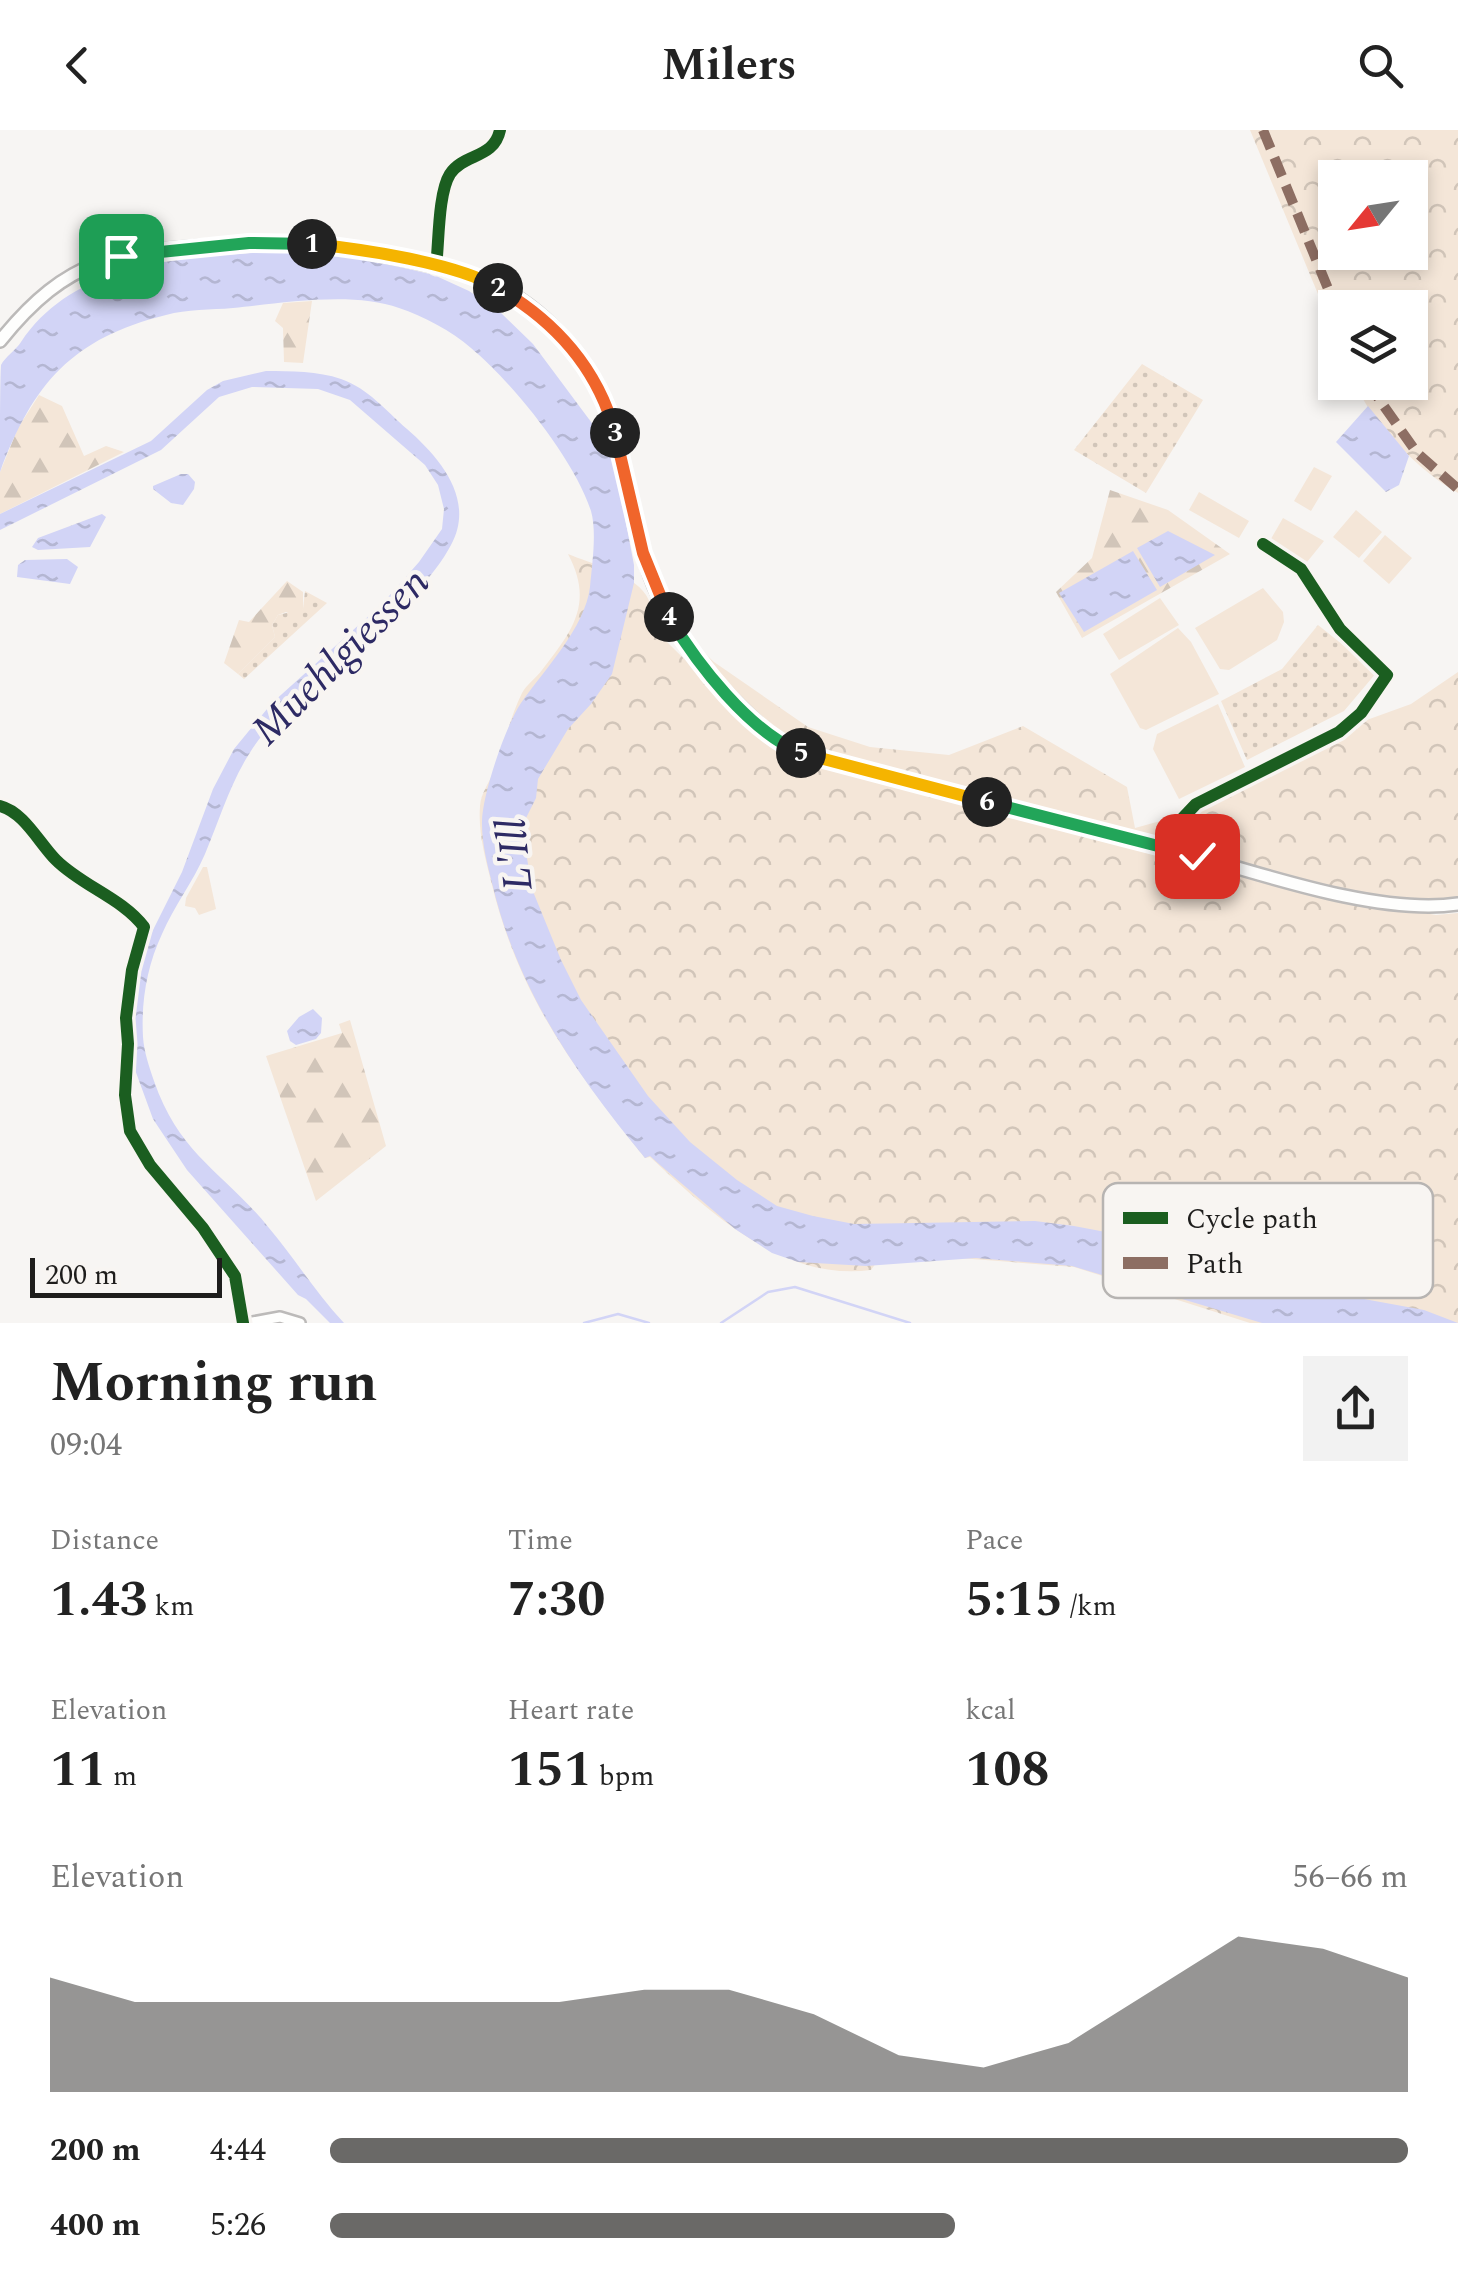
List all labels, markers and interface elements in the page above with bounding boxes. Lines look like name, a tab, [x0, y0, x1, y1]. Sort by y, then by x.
text: Milers	[661, 31, 797, 100]
icon: back	[50, 38, 105, 93]
icon: search	[1353, 38, 1408, 93]
north arrow	[1318, 160, 1428, 270]
map controls	[1318, 160, 1428, 400]
pin	[79, 214, 164, 299]
pin: 1	[287, 219, 337, 269]
text: 1	[304, 222, 320, 265]
icon: arrive	[94, 229, 149, 284]
pin: 2	[473, 263, 523, 313]
text: 2	[490, 266, 506, 309]
button: layers	[1318, 290, 1428, 400]
pin: 3	[590, 408, 640, 458]
text: 3	[607, 411, 623, 454]
water label: Muehlgiessen	[237, 553, 445, 761]
pin: 4	[644, 592, 694, 642]
text: 4	[661, 595, 677, 638]
pin: 5	[776, 728, 826, 778]
text: 5	[793, 731, 809, 774]
pin: 6	[962, 777, 1012, 827]
text: 6	[979, 780, 995, 823]
pin	[1155, 814, 1240, 899]
water label: L'Ill	[480, 815, 551, 894]
icon: check	[1170, 829, 1225, 884]
legend	[1103, 1183, 1433, 1298]
text: Cycle path	[1186, 1198, 1318, 1241]
text: Path	[1186, 1243, 1243, 1286]
scale bar	[30, 1253, 222, 1298]
text: 200 m	[45, 1254, 118, 1297]
text: Morning run	[50, 1342, 378, 1425]
button: share	[1303, 1356, 1408, 1461]
text: 09:04	[50, 1421, 122, 1470]
text: Distance	[50, 1519, 159, 1562]
text: Time	[508, 1519, 573, 1562]
text: Pace	[965, 1519, 1023, 1562]
text: 1.43	[50, 1562, 148, 1638]
text: 7:30	[508, 1562, 605, 1638]
text: 5:15	[965, 1562, 1063, 1638]
text: km	[148, 1585, 194, 1628]
text: /km	[1063, 1585, 1117, 1628]
text: Elevation	[50, 1689, 167, 1732]
text: Heart rate	[508, 1689, 634, 1732]
text: kcal	[965, 1689, 1016, 1732]
text: 11	[50, 1732, 106, 1808]
text: 151	[508, 1732, 592, 1808]
text: 108	[965, 1732, 1049, 1808]
text: m	[106, 1755, 137, 1798]
text: bpm	[592, 1755, 654, 1798]
text: Elevation	[50, 1853, 184, 1902]
text: 56–66 m	[1292, 1853, 1408, 1902]
text: 200 m	[50, 2126, 141, 2175]
text: 4:44	[210, 2126, 266, 2175]
text: 400 m	[50, 2201, 141, 2250]
text: 5:26	[210, 2201, 266, 2250]

